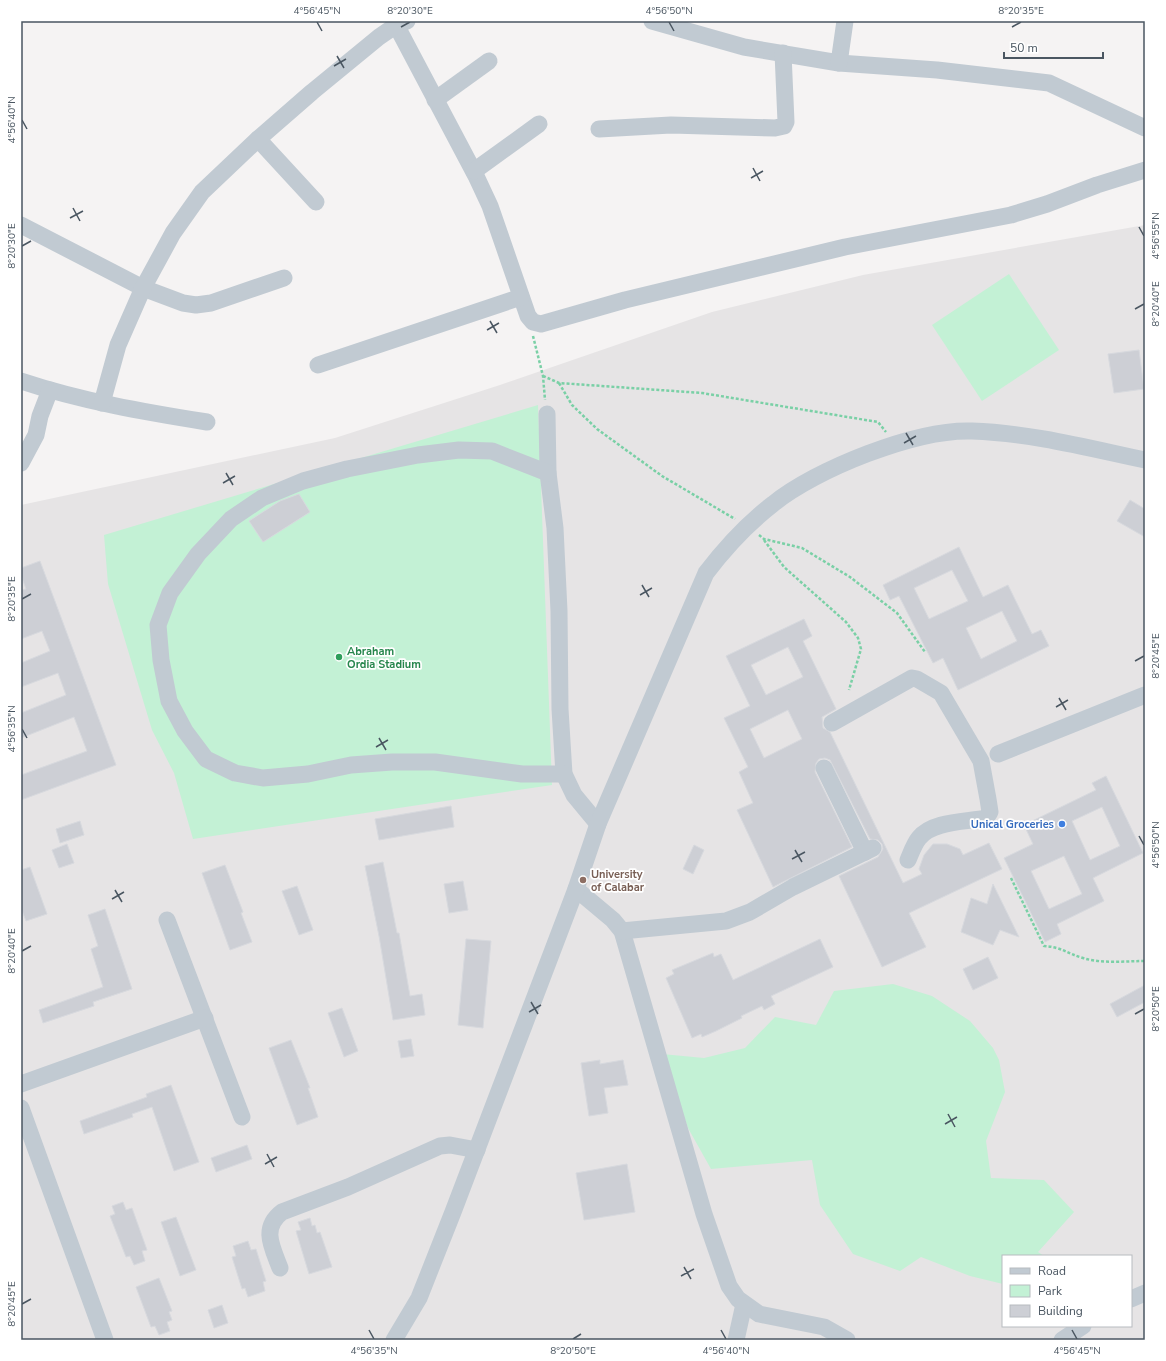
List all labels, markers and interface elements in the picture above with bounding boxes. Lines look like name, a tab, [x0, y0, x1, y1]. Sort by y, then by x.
text: 4°56'45"N	[293, 4, 341, 18]
text: 8°20'30"E	[387, 4, 433, 18]
text: 4°56'50"N	[645, 4, 693, 18]
text: 8°20'35"E	[998, 4, 1044, 18]
scale bar	[1004, 34, 1103, 60]
text: 50 m	[1010, 40, 1038, 56]
text: 4°56'40"N	[5, 96, 19, 144]
text: 4°56'55"N	[1149, 212, 1163, 260]
text: 8°20'30"E	[5, 223, 19, 269]
text: 8°20'40"E	[1149, 281, 1163, 327]
text: 8°20'35"E	[5, 576, 19, 622]
text: 8°20'45"E	[1149, 633, 1163, 679]
place label: Abraham Ordia Stadium	[347, 644, 421, 672]
marker: Abraham Ordia Stadium	[334, 652, 344, 662]
text: 4°56'35"N	[5, 705, 19, 753]
place label: Unical Groceries	[971, 817, 1054, 832]
marker: Unical Groceries	[1057, 819, 1067, 829]
text: 4°56'50"N	[1149, 821, 1163, 869]
place label: University of Calabar	[591, 867, 645, 895]
marker: University of Calabar	[578, 875, 588, 885]
text: 8°20'40"E	[5, 928, 19, 974]
text: 8°20'50"E	[1149, 986, 1163, 1032]
legend	[1002, 1255, 1132, 1327]
text: Road	[1038, 1263, 1066, 1279]
text: 8°20'45"E	[5, 1281, 19, 1327]
text: Park	[1038, 1283, 1063, 1299]
text: Building	[1038, 1303, 1083, 1319]
text: 4°56'35"N	[350, 1344, 398, 1358]
text: 8°20'50"E	[550, 1344, 596, 1358]
text: 4°56'40"N	[702, 1344, 750, 1358]
text: 4°56'45"N	[1053, 1344, 1101, 1358]

